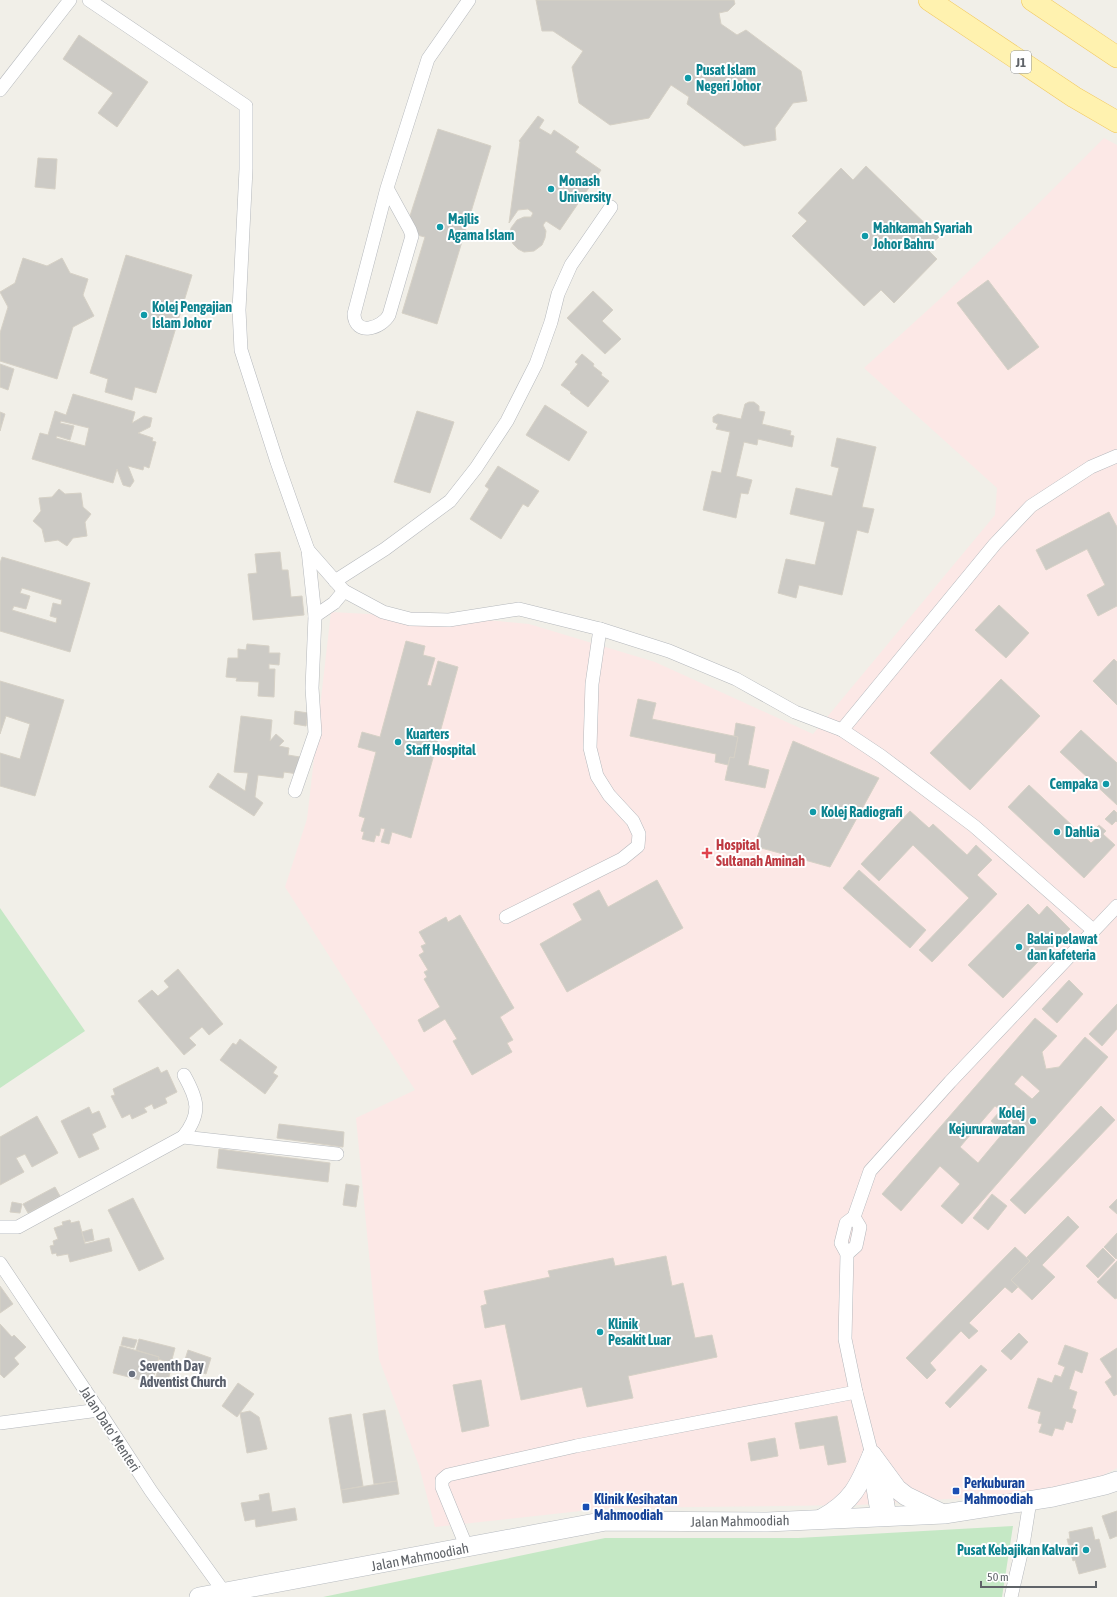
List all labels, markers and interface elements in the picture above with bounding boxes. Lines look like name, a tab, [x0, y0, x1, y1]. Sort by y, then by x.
road number: J1	[1011, 51, 1031, 73]
place label: Pusat Islam Negeri Johor	[696, 62, 761, 94]
marker: Pusat Islam Negeri Johor	[683, 73, 693, 83]
place label: Monash University	[559, 173, 612, 205]
marker: Monash University	[546, 184, 556, 194]
place label: Majlis Agama Islam	[447, 211, 514, 243]
place label: Mahkamah Syariah Johor Bahru	[872, 220, 972, 252]
marker: Majlis Agama Islam	[435, 222, 445, 232]
marker: Mahkamah Syariah Johor Bahru	[860, 231, 870, 241]
place label: Kolej Pengajian Islam Johor	[152, 299, 232, 331]
marker: Kolej Pengajian Islam Johor	[139, 310, 149, 320]
place label: Kuarters Staff Hospital	[406, 726, 476, 758]
marker: Kuarters Staff Hospital	[393, 737, 403, 747]
place label: Cempaka	[1049, 776, 1098, 792]
marker: Cempaka	[1101, 779, 1111, 789]
place label: Kolej Radiografi	[821, 804, 903, 820]
marker: Kolej Radiografi	[808, 807, 818, 817]
place label: Dahlia	[1065, 824, 1100, 840]
marker: Dahlia	[1052, 827, 1062, 837]
place label: Hospital Sultanah Aminah	[716, 837, 805, 869]
marker: Hospital Sultanah Aminah	[701, 847, 713, 859]
place label: Balai pelawat dan kafeteria	[1027, 931, 1097, 963]
marker: Balai pelawat dan kafeteria	[1014, 942, 1024, 952]
place label: Kolej Kejururawatan	[949, 1105, 1025, 1137]
marker: Kolej Kejururawatan	[1028, 1116, 1038, 1126]
place label: Klinik Pesakit Luar	[608, 1316, 671, 1348]
marker: Klinik Pesakit Luar	[595, 1327, 605, 1337]
place label: Seventh Day Adventist Church	[139, 1358, 227, 1390]
marker: Seventh Day Adventist Church	[127, 1369, 137, 1379]
street label: Jalan Dato' Menteri	[76, 1383, 144, 1475]
place label: Perkuburan Mahmoodiah	[964, 1475, 1033, 1507]
marker: Perkuburan Mahmoodiah	[951, 1486, 961, 1496]
place label: Klinik Kesihatan Mahmoodiah	[594, 1491, 678, 1523]
marker: Klinik Kesihatan Mahmoodiah	[581, 1502, 591, 1512]
street label: Jalan Mahmoodiah	[690, 1512, 790, 1530]
street label: Jalan Mahmoodiah	[370, 1540, 470, 1574]
place label: Pusat Kebajikan Kalvari	[957, 1542, 1078, 1558]
marker: Pusat Kebajikan Kalvari	[1081, 1545, 1091, 1555]
scale bar	[981, 1563, 1096, 1589]
text: 50 m	[987, 1570, 1009, 1584]

